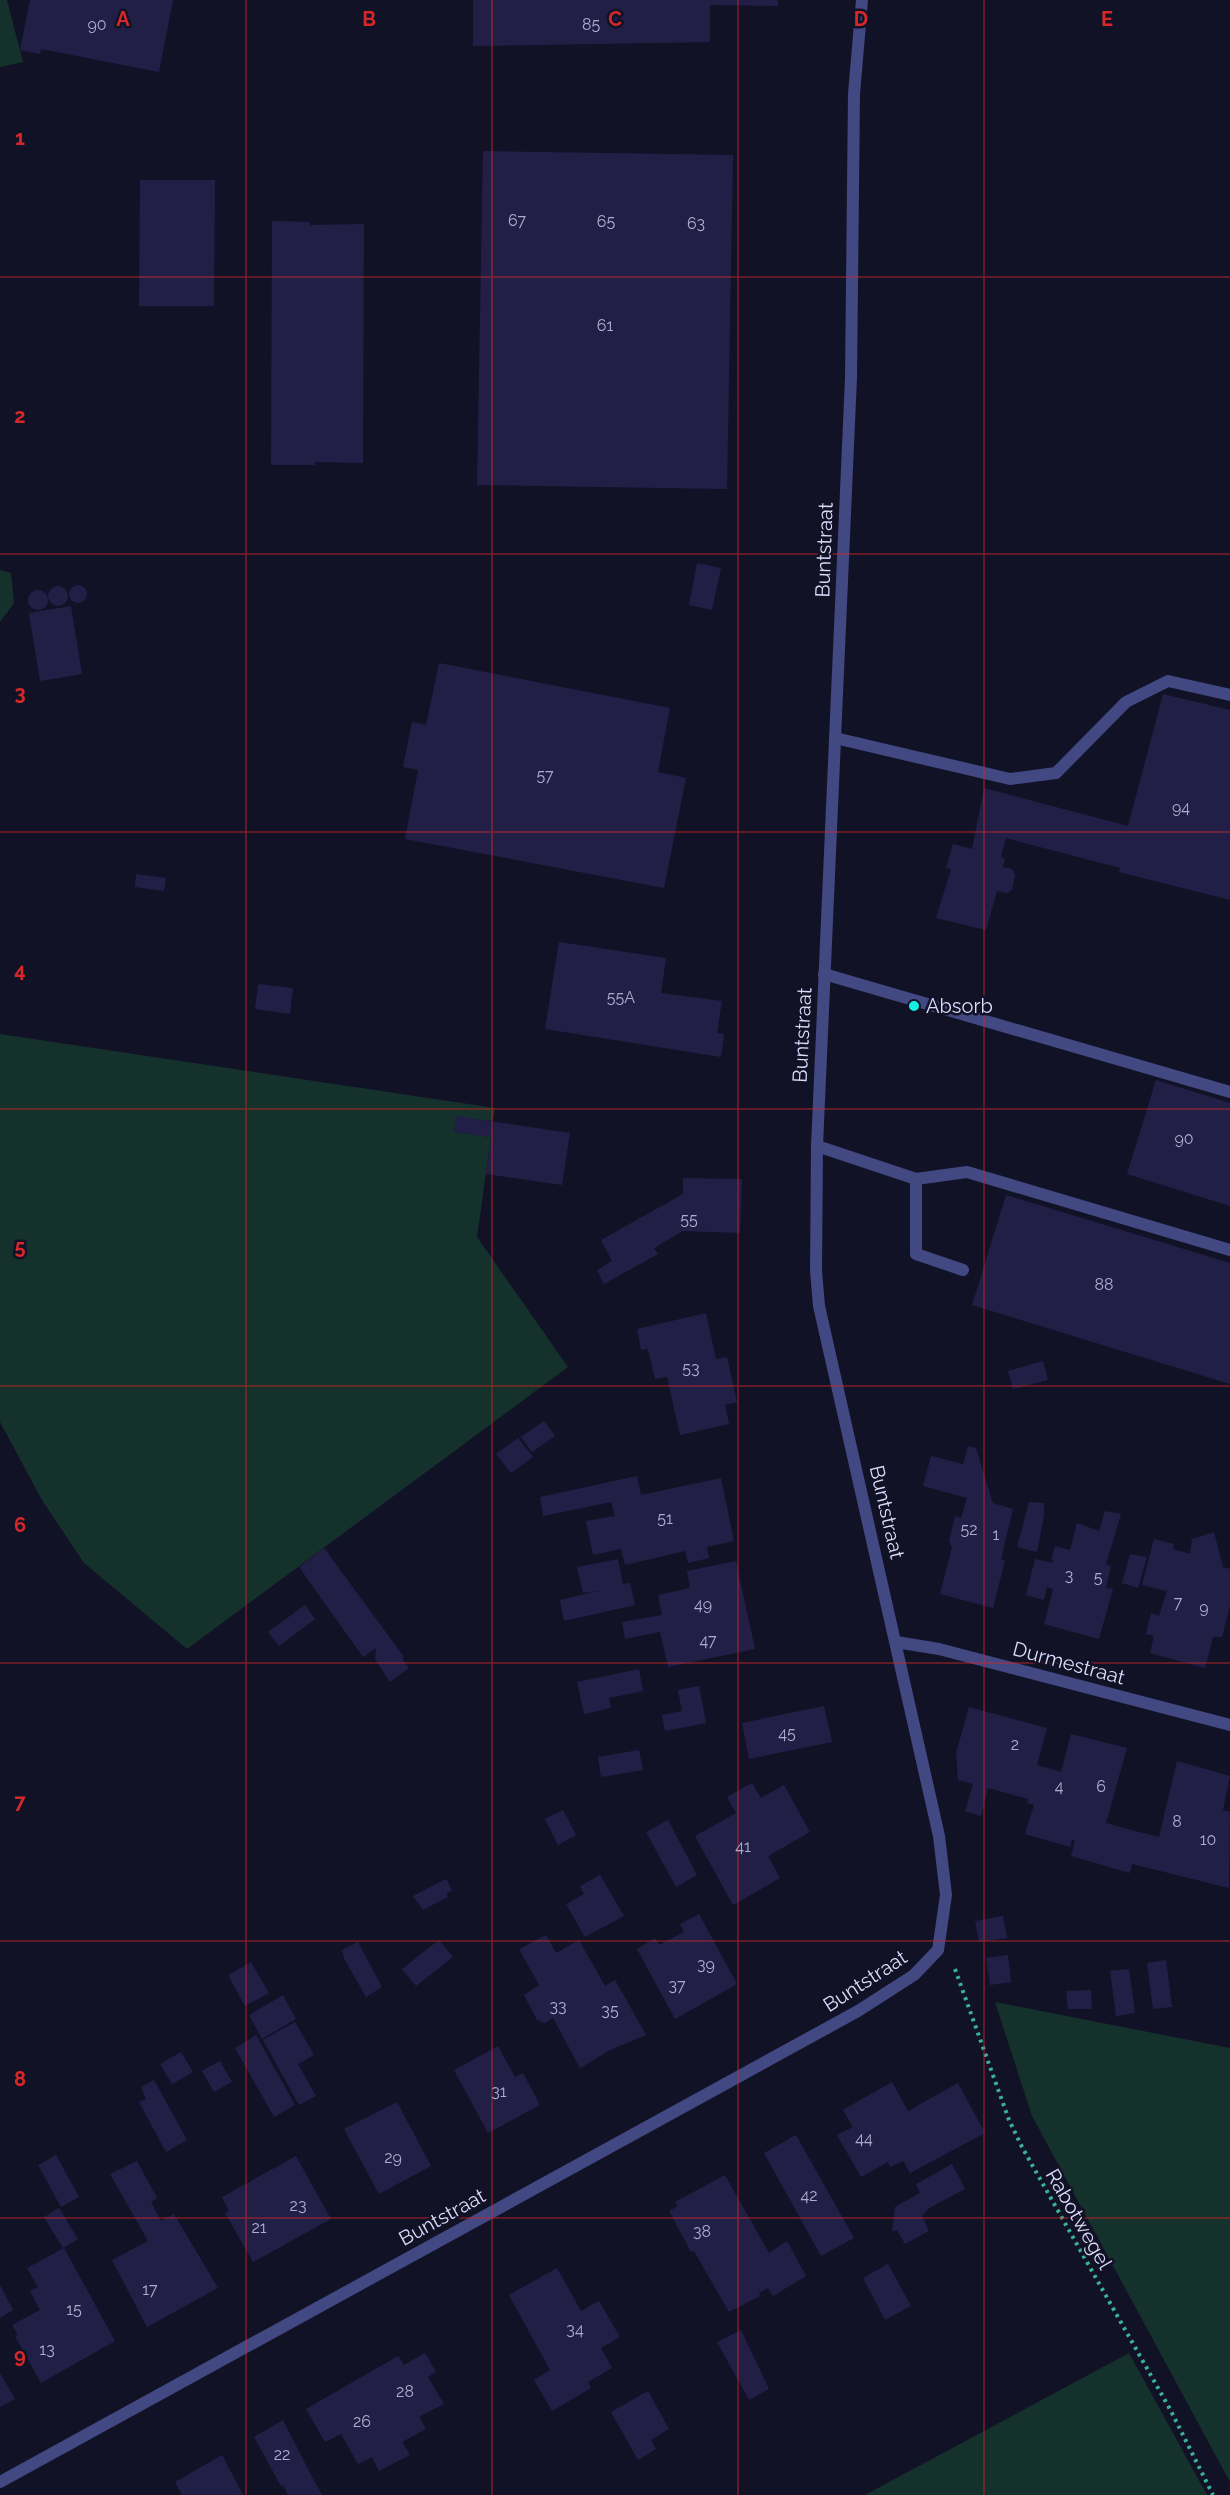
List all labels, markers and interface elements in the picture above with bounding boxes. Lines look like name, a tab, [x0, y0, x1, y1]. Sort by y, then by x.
text: A	[116, 7, 130, 31]
text: B	[362, 7, 376, 31]
text: C	[608, 7, 622, 31]
text: D	[854, 7, 868, 31]
text: E	[1101, 7, 1113, 31]
house number: 90	[87, 15, 107, 34]
house number: 85	[582, 15, 600, 34]
text: 1	[15, 126, 25, 150]
house number: 67	[508, 211, 527, 230]
house number: 65	[597, 212, 615, 231]
house number: 63	[687, 214, 705, 233]
house number: 61	[597, 316, 613, 335]
text: 2	[14, 404, 26, 428]
street label: Buntstraat	[810, 502, 838, 598]
text: 3	[14, 681, 26, 705]
house number: 57	[536, 766, 554, 785]
house number: 94	[1172, 798, 1190, 817]
text: 4	[14, 958, 26, 982]
street label: Buntstraat	[788, 987, 816, 1083]
house number: 55A	[607, 988, 635, 1007]
place label: Absorb	[926, 994, 993, 1018]
marker: Absorb	[907, 999, 921, 1013]
house number: 90	[1174, 1129, 1194, 1148]
house number: 55	[680, 1210, 698, 1229]
text: 5	[14, 1235, 26, 1259]
house number: 88	[1095, 1275, 1113, 1294]
house number: 53	[682, 1359, 700, 1378]
street label: Buntstraat	[865, 1463, 909, 1561]
house number: 51	[657, 1509, 673, 1528]
text: 6	[14, 1513, 26, 1537]
house number: 52	[960, 1520, 978, 1539]
house number: 1	[993, 1525, 1000, 1544]
house number: 3	[1065, 1566, 1073, 1585]
house number: 5	[1094, 1568, 1103, 1587]
house number: 7	[1174, 1593, 1183, 1612]
house number: 49	[694, 1595, 712, 1614]
house number: 9	[1199, 1598, 1209, 1617]
house number: 47	[699, 1631, 717, 1650]
street label: Durmestraat	[1010, 1637, 1128, 1690]
house number: 45	[778, 1724, 796, 1743]
house number: 2	[1011, 1735, 1019, 1754]
house number: 4	[1055, 1777, 1064, 1796]
house number: 6	[1096, 1777, 1106, 1796]
text: 7	[14, 1790, 26, 1814]
house number: 8	[1172, 1812, 1182, 1831]
house number: 10	[1200, 1830, 1216, 1849]
house number: 41	[735, 1837, 751, 1856]
street label: Buntstraat	[819, 1945, 912, 2017]
house number: 39	[697, 1955, 715, 1974]
house number: 37	[668, 1976, 686, 1995]
house number: 33	[549, 1997, 567, 2016]
house number: 35	[601, 2001, 619, 2020]
text: 8	[14, 2067, 26, 2091]
house number: 31	[491, 2082, 507, 2101]
house number: 44	[855, 2129, 873, 2148]
house number: 29	[384, 2148, 402, 2167]
street label: Rabotwegel	[1041, 2165, 1118, 2274]
street label: Buntstraat	[395, 2183, 490, 2251]
house number: 42	[800, 2186, 818, 2205]
house number: 23	[290, 2196, 306, 2215]
house number: 21	[251, 2218, 267, 2237]
house number: 38	[693, 2222, 711, 2241]
house number: 17	[142, 2280, 158, 2299]
house number: 15	[66, 2300, 82, 2319]
house number: 34	[566, 2320, 584, 2339]
house number: 13	[39, 2340, 55, 2359]
text: 9	[14, 2344, 26, 2368]
house number: 28	[396, 2382, 414, 2401]
house number: 26	[353, 2412, 371, 2431]
house number: 22	[274, 2445, 290, 2464]

